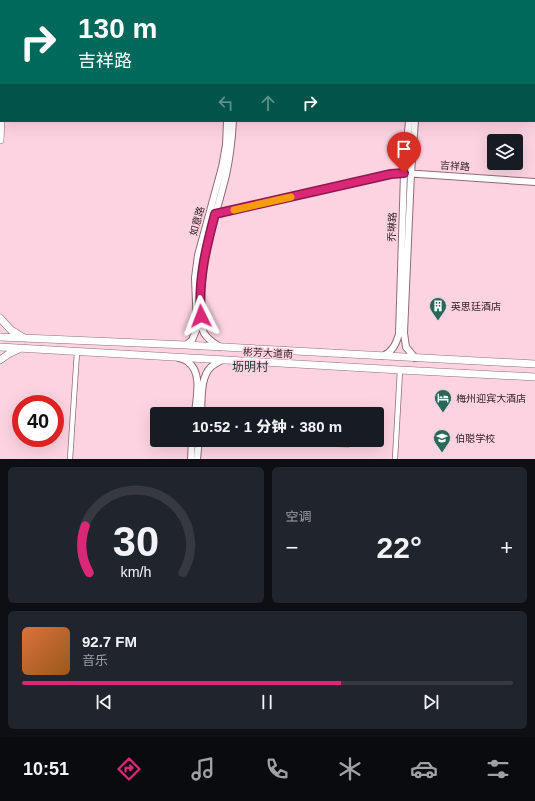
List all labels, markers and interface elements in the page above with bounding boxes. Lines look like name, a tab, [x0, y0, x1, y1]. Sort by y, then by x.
text: 130 m	[78, 13, 157, 44]
icon: right	[12, 16, 64, 68]
text: 吉祥路	[78, 51, 132, 71]
icon: left	[215, 92, 237, 114]
icon: ahead	[257, 92, 279, 114]
icon: right	[299, 92, 321, 114]
pin	[387, 132, 421, 173]
map controls	[487, 134, 523, 170]
button: layers	[487, 134, 523, 170]
icon: arrive	[393, 138, 415, 160]
street label: 吉祥路	[440, 159, 470, 173]
street label: 如意路	[188, 205, 206, 237]
street label: 乔琳路	[386, 212, 398, 242]
position arrow	[180, 295, 222, 337]
building icon: 英思廷酒店	[428, 296, 448, 321]
place label: 英思廷酒店	[451, 301, 501, 312]
street label: 彬芳大道南	[243, 346, 293, 360]
district label: 坜明村	[232, 360, 269, 374]
hotel icon: 梅州迎宾大酒店	[433, 388, 453, 413]
place label: 梅州迎宾大酒店	[456, 393, 526, 404]
speed limit sign: 40	[12, 395, 64, 447]
text: 10:52 · 1 分钟 · 380 m	[192, 418, 342, 435]
school or university icon: 伯聪学校	[432, 428, 452, 453]
place label: 伯聪学校	[455, 433, 495, 444]
text: 空调	[286, 509, 312, 524]
text: 30	[113, 518, 159, 565]
text: 22°	[377, 531, 422, 564]
text: −	[286, 535, 298, 560]
text: +	[500, 535, 513, 560]
text: km/h	[120, 564, 151, 580]
text: 92.7 FM	[82, 633, 137, 650]
text: 音乐	[82, 653, 108, 668]
icon: previous	[93, 691, 115, 713]
icon: pause	[256, 691, 278, 713]
icon: next	[420, 691, 442, 713]
icon: directions	[115, 755, 143, 783]
icon: music	[189, 755, 217, 783]
icon: phone	[263, 755, 291, 783]
icon: climate	[336, 755, 364, 783]
icon: car	[410, 755, 438, 783]
icon: filters	[484, 755, 512, 783]
text: 10:51	[23, 759, 69, 779]

